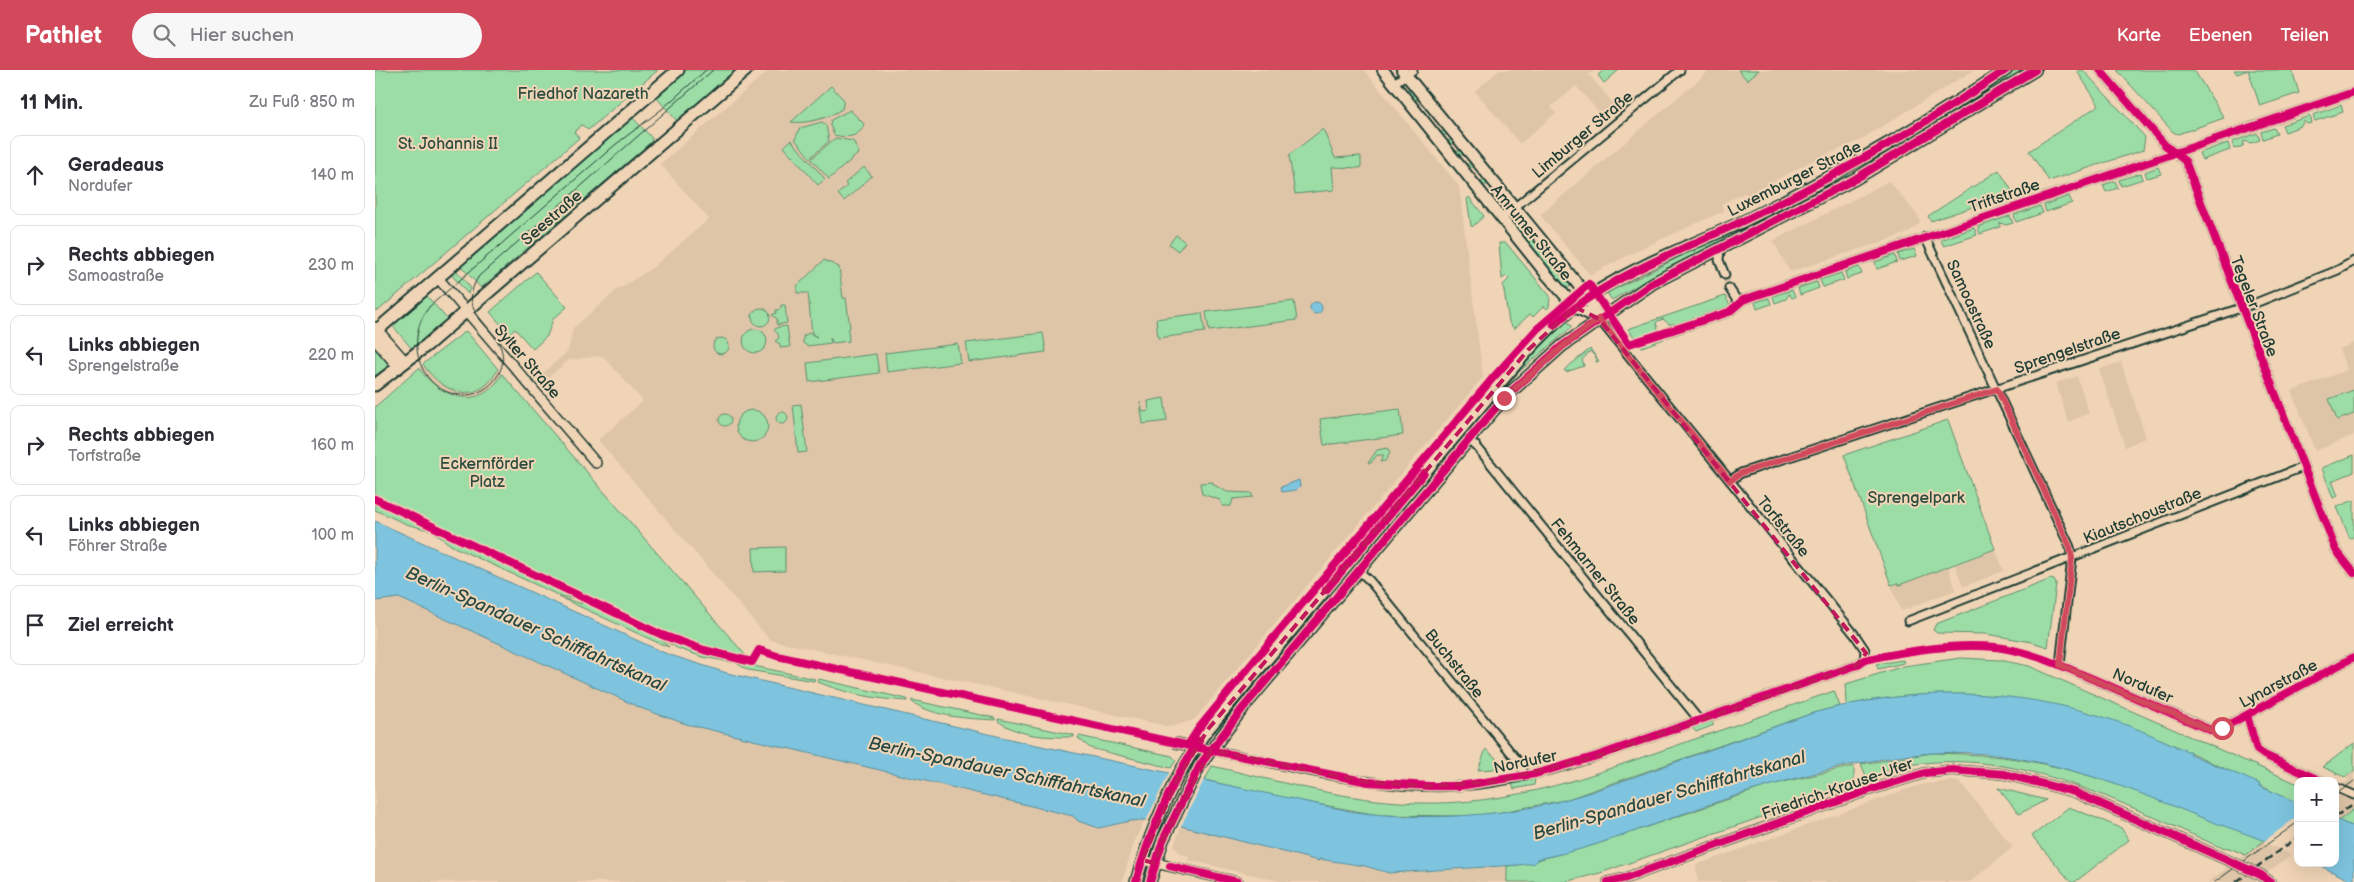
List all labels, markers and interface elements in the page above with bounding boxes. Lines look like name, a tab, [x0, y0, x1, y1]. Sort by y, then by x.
search box	[132, 13, 482, 58]
text: Pathlet	[25, 21, 102, 50]
icon: search	[150, 21, 178, 49]
text: Hier suchen	[190, 24, 294, 47]
text: Karte	[2117, 25, 2161, 46]
text: Ebenen	[2189, 25, 2252, 46]
text: Teilen	[2280, 25, 2329, 46]
park label: Friedhof Nazareth	[517, 85, 649, 104]
street label: Limburger Straße	[1529, 87, 1638, 183]
text: 11 Min.	[20, 90, 83, 115]
text: Zu Fuß · 850 m	[249, 93, 355, 112]
park label: St. Johannis II	[398, 135, 498, 154]
street label: Luxemburger Straße	[1725, 137, 1865, 221]
text: Geradeaus	[68, 154, 164, 177]
icon: ahead	[21, 161, 49, 189]
text: 140 m	[311, 166, 354, 185]
street label: Triftstraße	[1967, 175, 2043, 217]
text: Nordufer	[68, 177, 132, 196]
street label: Amrumer Straße	[1486, 181, 1576, 285]
street label: Seestraße	[518, 186, 587, 250]
text: Rechts abbiegen	[68, 244, 215, 267]
icon: right	[21, 251, 49, 279]
street label: Tegeler Straße	[2226, 253, 2282, 360]
text: 230 m	[308, 256, 354, 275]
street label: Samoastraße	[1942, 257, 2000, 353]
text: Samoastraße	[68, 267, 164, 286]
street label: Sylter Straße	[490, 321, 564, 403]
street label: Sprengelstraße	[2012, 324, 2124, 378]
text: Links abbiegen	[68, 334, 200, 357]
icon: left	[21, 341, 49, 369]
text: 220 m	[308, 346, 354, 365]
text: Sprengelstraße	[68, 357, 179, 376]
route end	[1493, 387, 1516, 410]
text: Rechts abbiegen	[68, 424, 215, 447]
icon: right	[21, 431, 49, 459]
text: 160 m	[311, 436, 354, 455]
text: Torfstraße	[68, 447, 141, 466]
park label: Eckernförder Platz	[440, 455, 534, 492]
street label: Kiautschoustraße	[2081, 484, 2205, 549]
park label: Sprengelpark	[1867, 489, 1965, 508]
street label: Torfstraße	[1752, 493, 1814, 562]
text: Links abbiegen	[68, 514, 200, 537]
street label: Fehmarner Straße	[1546, 515, 1644, 629]
icon: left	[21, 521, 49, 549]
text: 100 m	[311, 526, 354, 545]
text: Föhrer Straße	[68, 537, 167, 556]
water label: Berlin-Spandauer Schifffahrtskanal	[403, 562, 670, 697]
icon: arrive	[21, 611, 49, 639]
text: Ziel erreicht	[68, 614, 174, 637]
street label: Buchstraße	[1420, 626, 1488, 703]
street label: Lynarstraße	[2237, 656, 2321, 713]
street label: Nordufer	[2109, 665, 2176, 708]
route start	[2211, 717, 2234, 740]
water label: Berlin-Spandauer Schifffahrtskanal	[867, 733, 1148, 812]
street label: Nordufer	[1492, 746, 1559, 778]
water label: Berlin-Spandauer Schifffahrtskanal	[1531, 746, 1809, 844]
street label: Friedrich-Krause-Ufer	[1759, 755, 1916, 824]
map controls	[2294, 777, 2339, 867]
button: +	[2294, 777, 2339, 822]
button: −	[2294, 822, 2339, 867]

